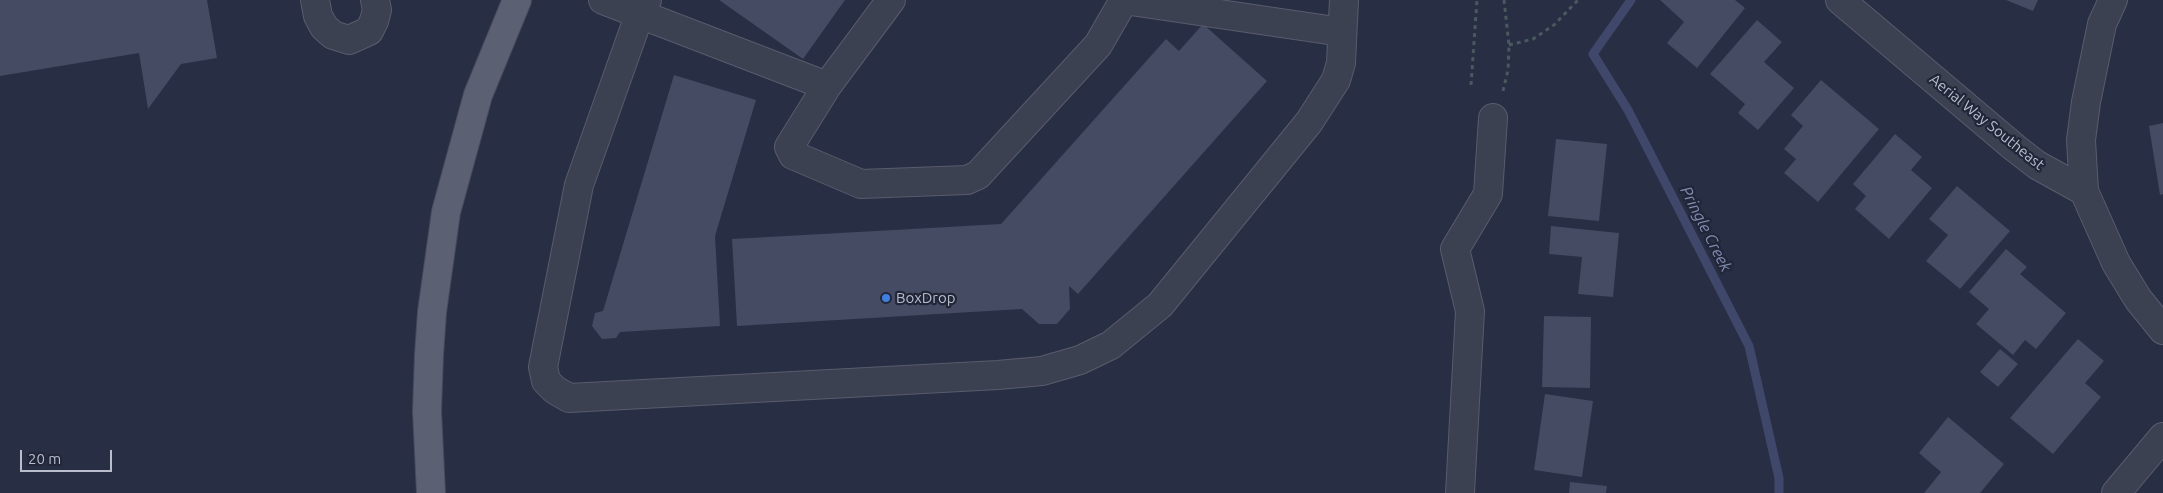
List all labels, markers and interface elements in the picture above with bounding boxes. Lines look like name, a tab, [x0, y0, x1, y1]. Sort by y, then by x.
street label: Aerial Way Southeast	[1926, 70, 2048, 174]
water label: Pringle Creek	[1676, 183, 1736, 275]
place label: BoxDrop	[896, 289, 956, 307]
marker: BoxDrop	[880, 292, 892, 304]
scale bar	[22, 440, 115, 472]
text: 20 m	[28, 450, 61, 467]

